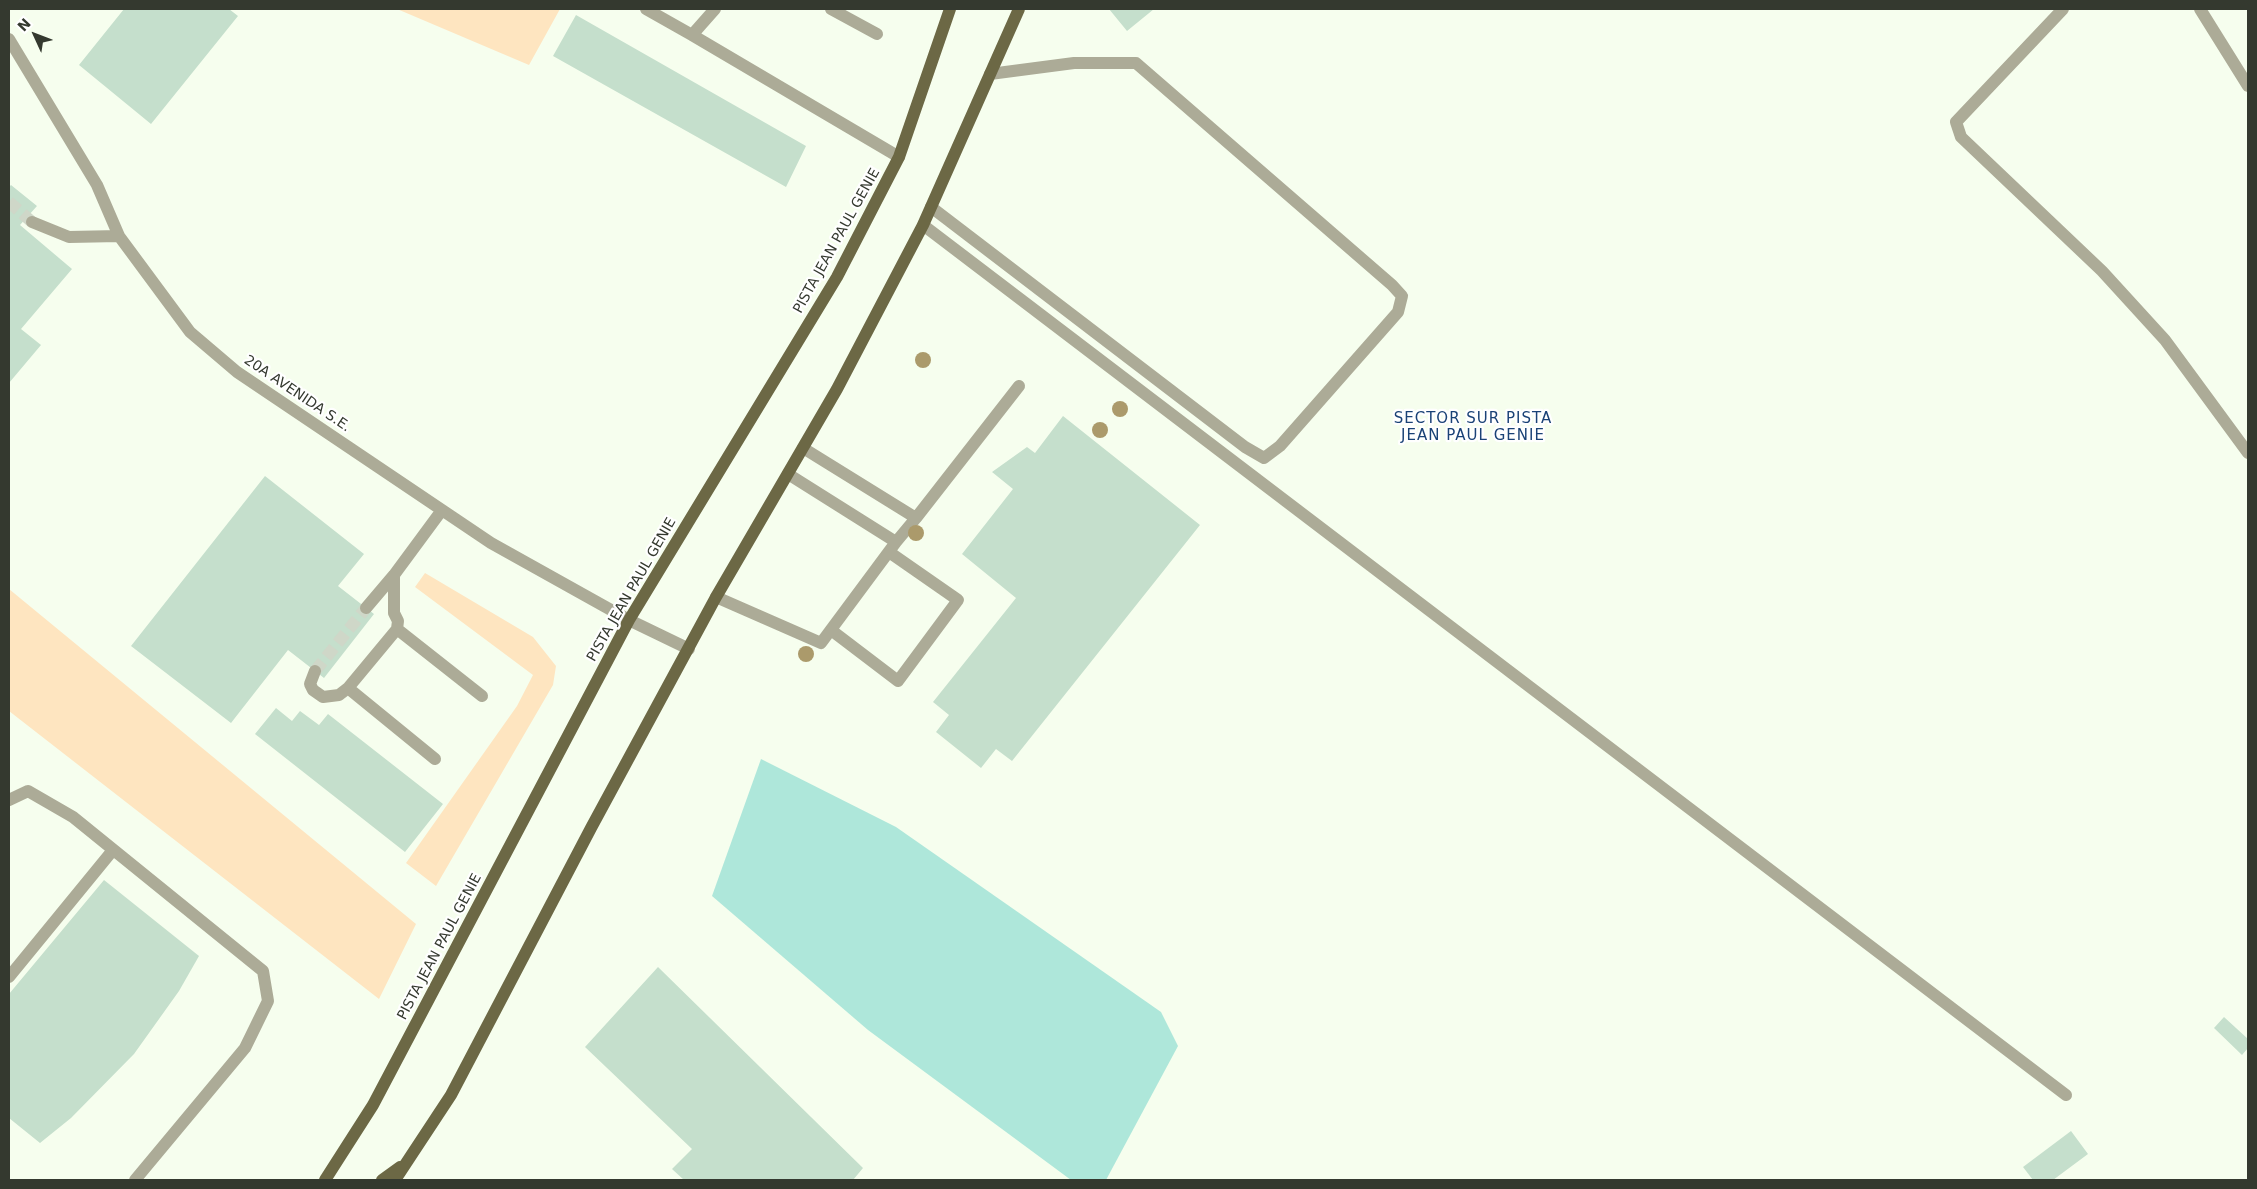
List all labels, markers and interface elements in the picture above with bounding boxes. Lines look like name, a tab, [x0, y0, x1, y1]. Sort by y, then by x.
north arrow	[10, 10, 60, 60]
text: N	[14, 15, 34, 35]
street label: PISTA JEAN PAUL GENIE	[790, 166, 884, 316]
street label: 20A AVENIDA S.E.	[241, 352, 353, 436]
district label: SECTOR SUR PISTA JEAN PAUL GENIE	[1392, 410, 1554, 445]
street label: PISTA JEAN PAUL GENIE	[584, 515, 680, 665]
street label: PISTA JEAN PAUL GENIE	[394, 871, 486, 1023]

